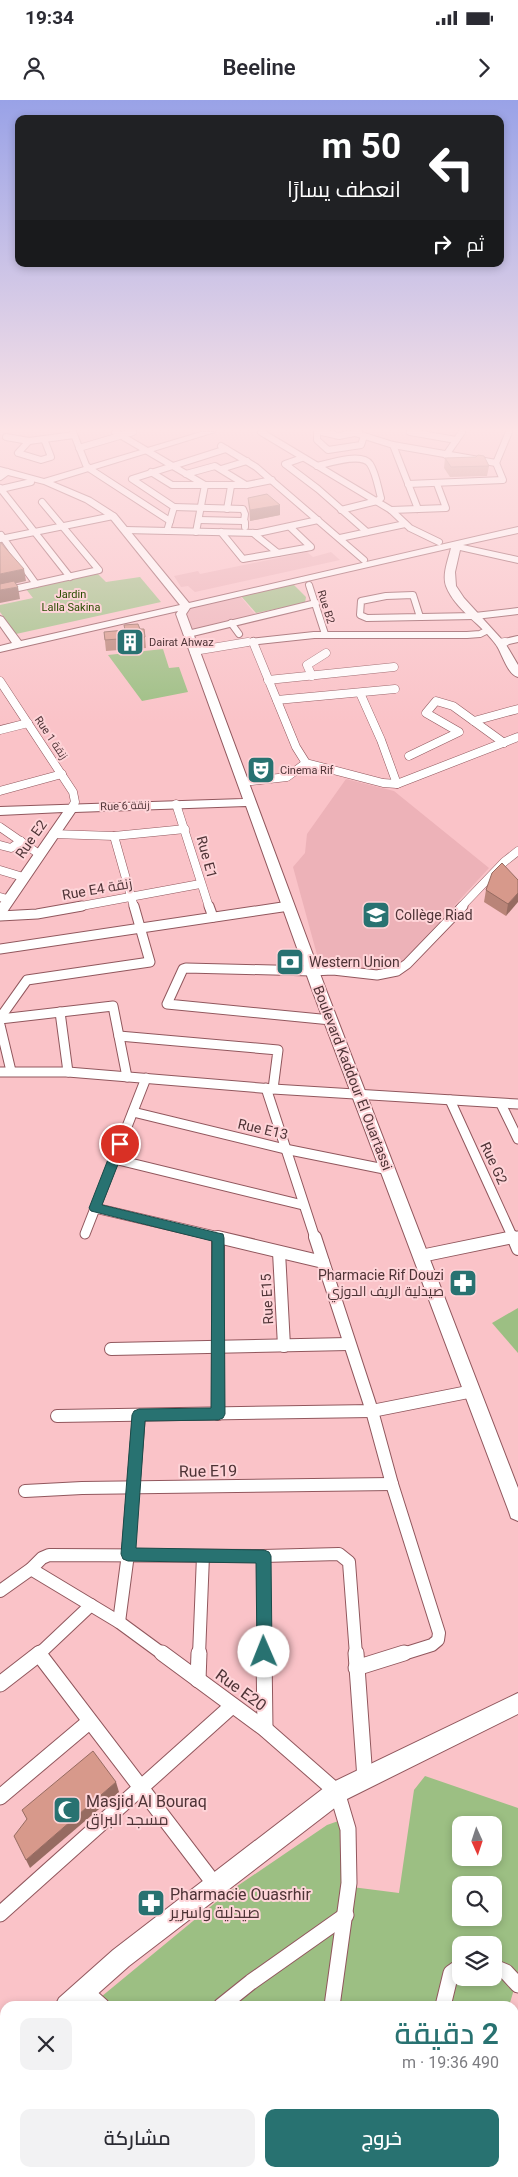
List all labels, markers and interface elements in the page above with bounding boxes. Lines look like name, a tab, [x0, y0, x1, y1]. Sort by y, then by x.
text: 19:34	[25, 6, 74, 29]
icon: person	[20, 54, 48, 82]
icon: forward	[470, 54, 498, 82]
text: Beeline	[222, 55, 296, 80]
text: 50 m	[322, 126, 401, 167]
icon: left	[419, 135, 484, 200]
text: انعطف يسارًا	[287, 177, 401, 202]
icon: right	[428, 230, 456, 258]
text: ثم	[466, 233, 484, 256]
park label: Jardin Lalla Sakina	[42, 588, 100, 614]
street label: Rue B2	[315, 589, 337, 625]
building icon: Dairat Ahwaz	[115, 627, 145, 657]
place label: Dairat Ahwaz	[149, 636, 214, 649]
street label: Rue 1 زنقة	[32, 714, 70, 762]
theatre icon: Cinema Rif	[246, 755, 276, 785]
place label: Cinema Rif	[280, 764, 334, 777]
street label: Rue 6 زنقة	[100, 799, 150, 813]
street label: Rue E2	[12, 817, 50, 861]
street label: Rue E1	[194, 834, 220, 880]
street label: Rue E4 زنقة	[61, 875, 133, 903]
school or university icon: Collège Riad	[361, 900, 391, 930]
place label: Collège Riad	[395, 907, 473, 923]
bank icon: Western Union	[275, 947, 305, 977]
place label: Western Union	[309, 954, 400, 970]
street label: Boulevard Kaddour El Ouartassi	[310, 983, 396, 1173]
street label: Rue E13	[236, 1115, 290, 1143]
pin	[99, 1123, 141, 1165]
icon: arrive	[106, 1130, 134, 1158]
street label: Rue G2	[477, 1139, 511, 1187]
place label: Pharmacie Rif Douzi صيدلية الريف الدوزي	[318, 1267, 444, 1303]
pharmacy icon: Pharmacie Rif Douzi صيدلية الريف الدوزي	[448, 1268, 478, 1298]
street label: Rue E15	[258, 1273, 276, 1325]
street label: Rue E19	[179, 1461, 237, 1481]
position arrow	[237, 1625, 289, 1677]
street label: Rue E20	[212, 1665, 270, 1715]
place label: Masjid Al Bouraq مسجد البراق	[86, 1792, 207, 1830]
mosque icon: Masjid Al Bouraq مسجد البراق	[52, 1795, 82, 1825]
north arrow	[452, 1816, 502, 1866]
map controls	[452, 1816, 502, 1986]
button: search	[452, 1876, 502, 1926]
place label: Pharmacie Ouasrhir صيدلية واسرير	[169, 1885, 311, 1922]
pharmacy icon: Pharmacie Ouasrhir صيدلية واسرير	[136, 1888, 166, 1918]
button: layers	[452, 1936, 502, 1986]
text: 2 دقيقة	[395, 2016, 499, 2051]
button: close	[20, 2018, 72, 2070]
text: 490 m · 19:36	[402, 2053, 499, 2072]
button: مشاركة	[20, 2109, 255, 2167]
button: خروج	[265, 2109, 499, 2167]

